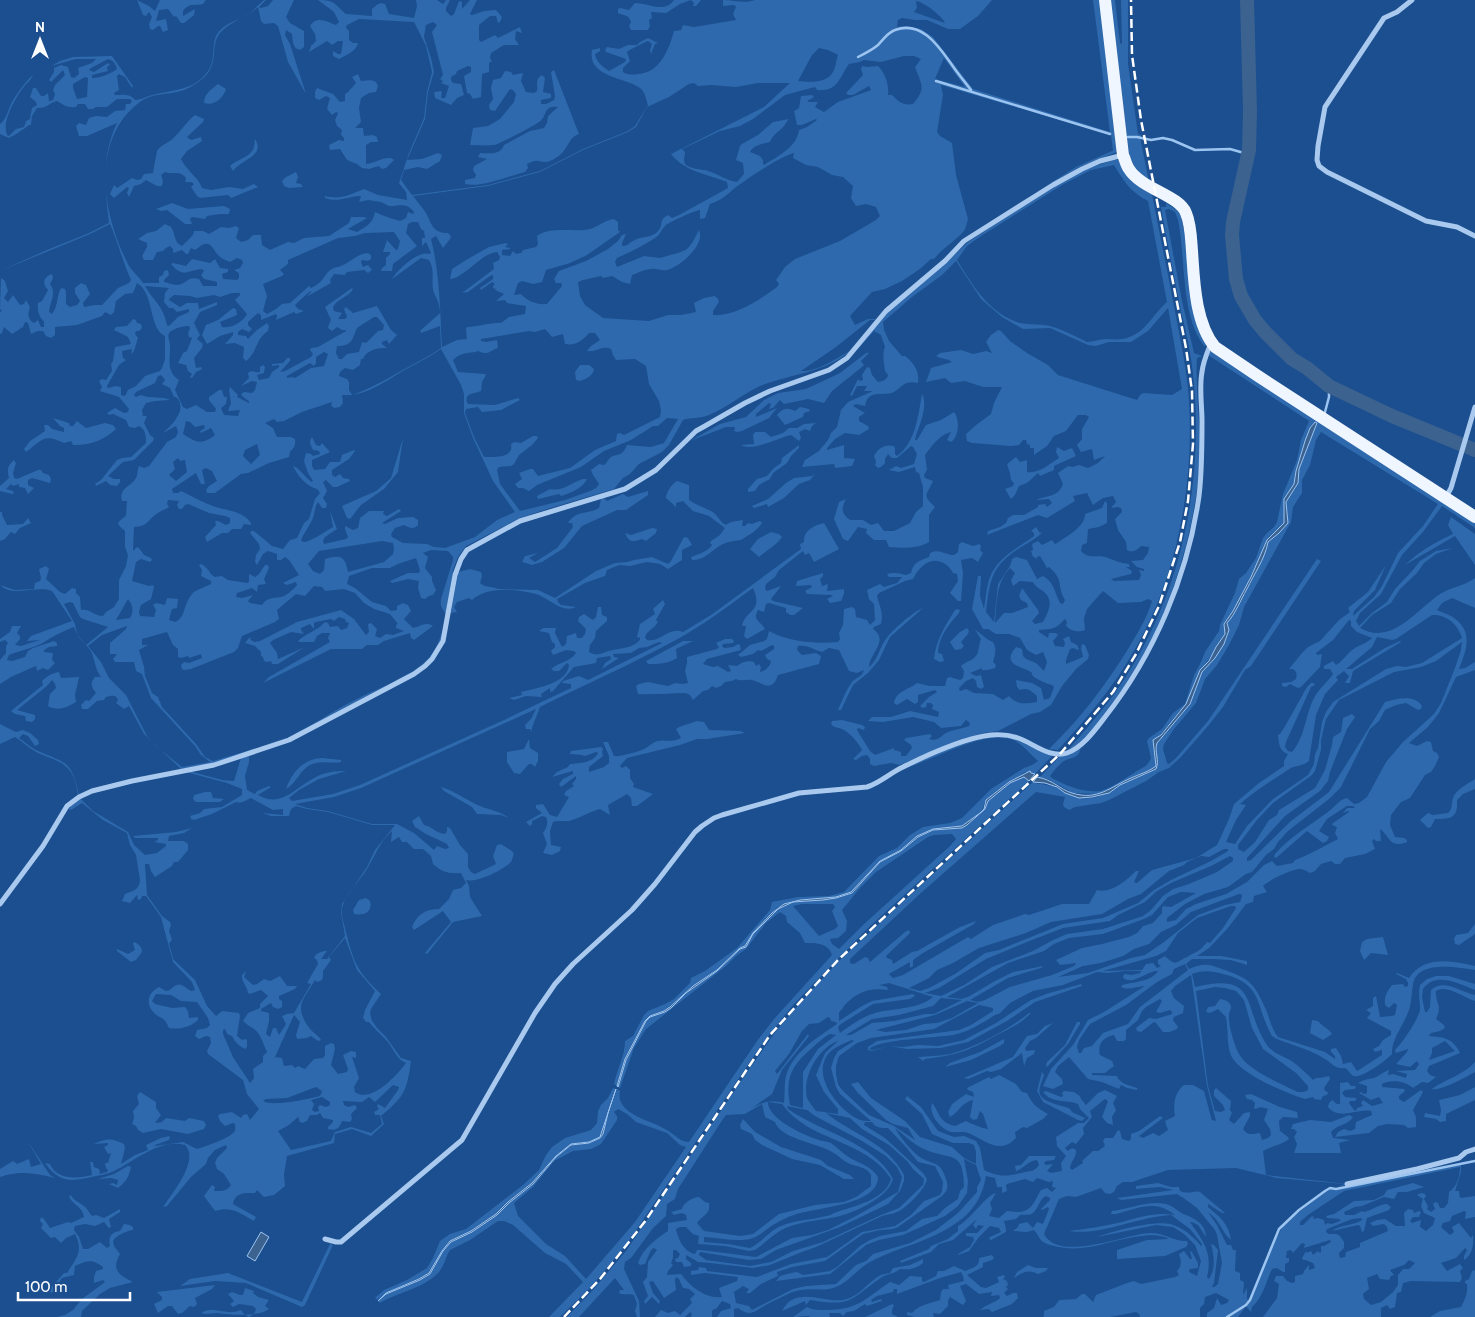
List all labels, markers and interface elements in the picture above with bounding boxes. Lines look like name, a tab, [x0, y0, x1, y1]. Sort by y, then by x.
north arrow	[15, 15, 65, 65]
text: N	[35, 18, 45, 36]
scale bar	[18, 1270, 130, 1302]
text: 100 m	[25, 1278, 67, 1296]

